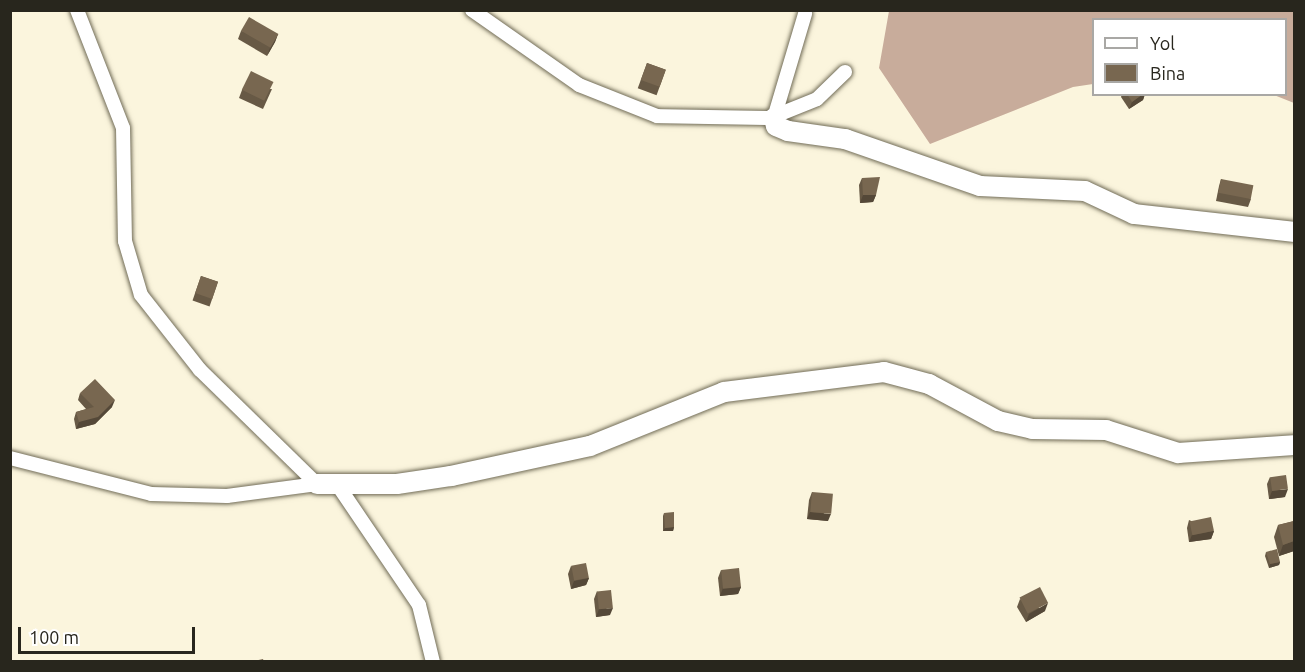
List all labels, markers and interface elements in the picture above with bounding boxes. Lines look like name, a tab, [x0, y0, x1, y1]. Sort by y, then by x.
legend	[1092, 18, 1287, 96]
text: Yol	[1150, 33, 1175, 53]
text: Bina	[1150, 63, 1185, 83]
scale bar	[21, 615, 198, 653]
text: 100 m	[29, 627, 79, 647]

